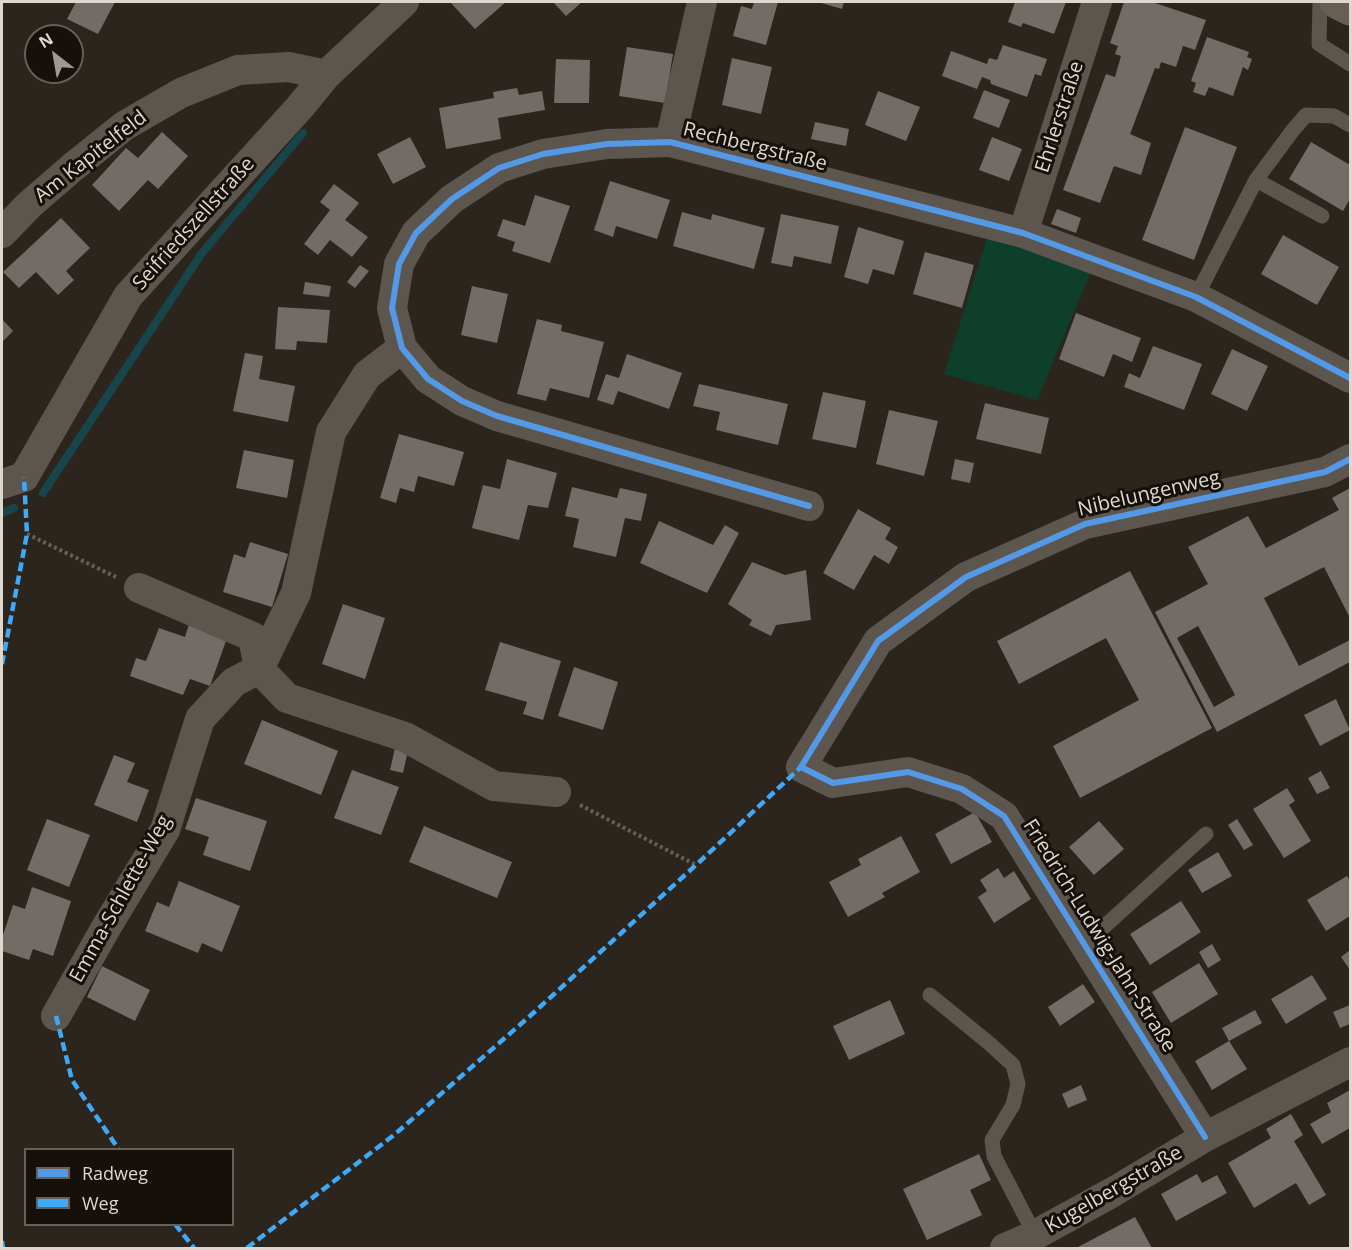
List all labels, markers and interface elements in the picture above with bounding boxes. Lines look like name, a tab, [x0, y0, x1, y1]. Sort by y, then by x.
north arrow	[24, 24, 84, 84]
text: N	[35, 28, 57, 53]
street label: Ehrlerstraße	[1031, 58, 1089, 176]
street label: Am Kapitelfeld	[30, 106, 152, 208]
street label: Rechbergstraße	[681, 118, 829, 176]
street label: Seifriedszellstraße	[128, 153, 260, 295]
street label: Nibelungenweg	[1076, 466, 1222, 522]
street label: Emma-Schlette-Weg	[65, 811, 177, 987]
street label: Friedrich-Ludwig-Jahn-Straße	[1017, 815, 1181, 1057]
street label: Kugelbergstraße	[1041, 1141, 1187, 1239]
legend	[24, 1148, 234, 1226]
text: Radweg	[82, 1161, 148, 1185]
text: Weg	[82, 1191, 119, 1215]

